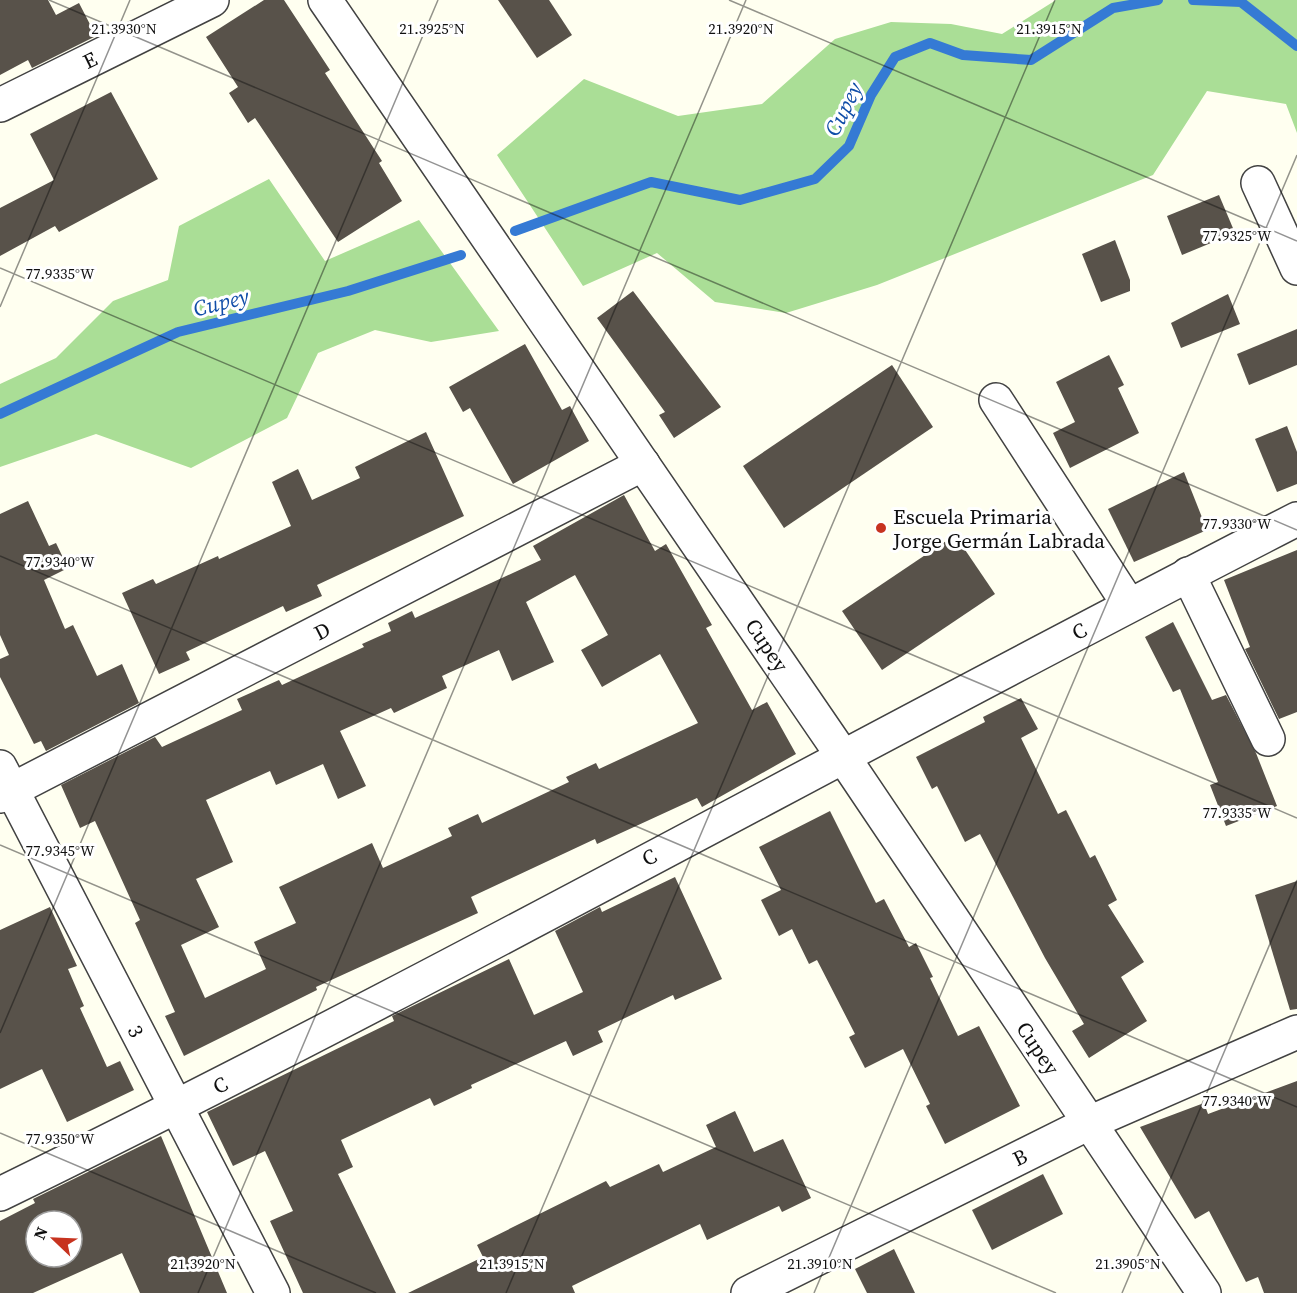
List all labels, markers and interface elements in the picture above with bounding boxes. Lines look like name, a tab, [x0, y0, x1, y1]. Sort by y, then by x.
text: 21.3930°N	[91, 18, 157, 39]
text: 21.3925°N	[399, 18, 465, 39]
text: 21.3920°N	[708, 18, 774, 39]
text: 21.3915°N	[1016, 18, 1082, 39]
street label: E	[78, 44, 102, 76]
water label: Cupey	[817, 77, 869, 141]
text: 77.9325°W	[1203, 225, 1272, 246]
text: 77.9335°W	[26, 263, 95, 284]
water label: Cupey	[190, 281, 252, 323]
place label: Escuela Primaria Jorge Germán Labrada	[892, 502, 1105, 555]
text: 77.9330°W	[1203, 513, 1272, 534]
marker: Escuela Primaria Jorge Germán Labrada	[874, 521, 888, 535]
text: 77.9340°W	[26, 551, 95, 572]
street label: Cupey	[739, 613, 796, 678]
street label: D	[309, 615, 335, 647]
street label: C	[1066, 615, 1092, 647]
text: 77.9335°W	[1203, 802, 1272, 823]
text: 77.9345°W	[26, 840, 95, 861]
street label: C	[636, 841, 662, 873]
street label: Cupey	[1010, 1016, 1067, 1081]
street label: 3	[121, 1020, 151, 1042]
street label: C	[207, 1069, 233, 1101]
text: 77.9340°W	[1203, 1090, 1272, 1111]
text: 77.9350°W	[26, 1128, 95, 1149]
street label: B	[1008, 1141, 1032, 1173]
north arrow	[24, 1209, 84, 1269]
text: N	[28, 1223, 53, 1243]
text: 21.3920°N	[170, 1253, 236, 1274]
text: 21.3915°N	[479, 1253, 545, 1274]
text: 21.3910°N	[787, 1253, 853, 1274]
text: 21.3905°N	[1095, 1253, 1161, 1274]

